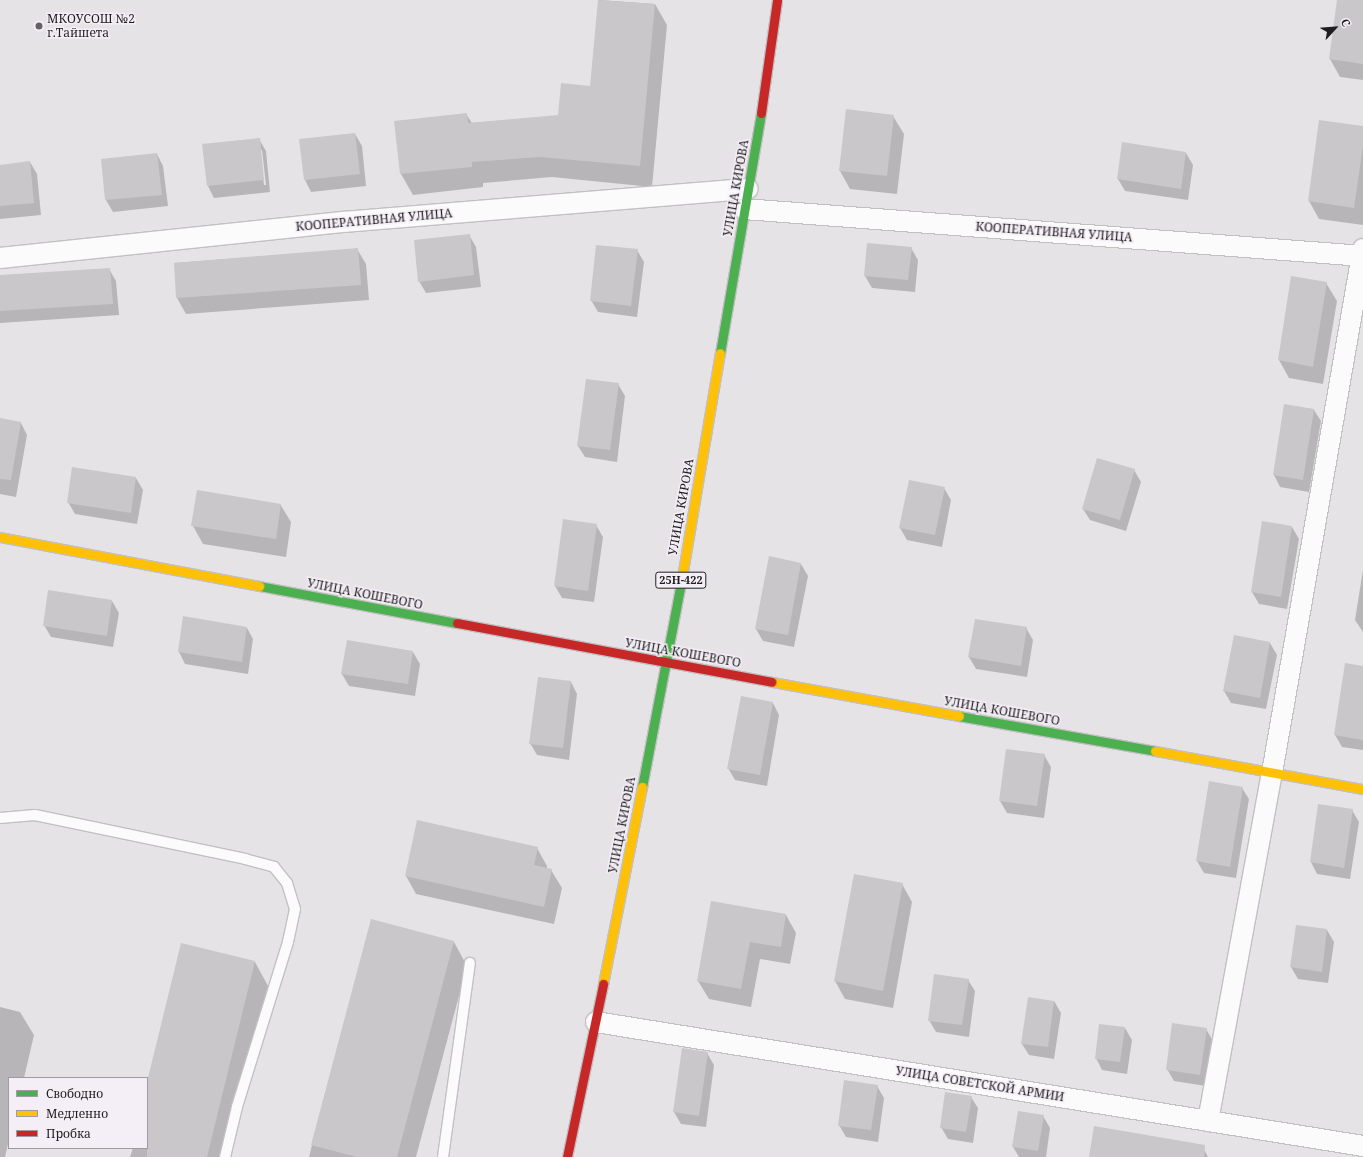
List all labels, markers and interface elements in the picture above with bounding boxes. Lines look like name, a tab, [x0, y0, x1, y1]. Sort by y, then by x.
north arrow	[1315, 8, 1355, 48]
place label: МКОУСОШ №2 г.Тайшета	[47, 12, 135, 40]
text: С	[1338, 16, 1355, 29]
marker: МКОУСОШ №2 г.Тайшета	[34, 21, 44, 31]
street label: УЛИЦА КИРОВА	[720, 139, 752, 237]
street label: КООПЕРАТИВНАЯ УЛИЦА	[295, 206, 453, 234]
street label: КООПЕРАТИВНАЯ УЛИЦА	[975, 219, 1133, 245]
street label: УЛИЦА КИРОВА	[665, 458, 697, 556]
road number: 25Н-422	[655, 571, 707, 589]
street label: УЛИЦА КОШЕВОГО	[306, 576, 424, 612]
street label: УЛИЦА КОШЕВОГО	[624, 636, 742, 670]
street label: УЛИЦА КОШЕВОГО	[943, 694, 1061, 728]
street label: УЛИЦА КИРОВА	[606, 776, 638, 874]
street label: УЛИЦА СОВЕТСКОЙ АРМИИ	[895, 1064, 1065, 1104]
legend	[8, 1077, 148, 1149]
text: Свободно	[46, 1085, 103, 1102]
text: Медленно	[46, 1105, 108, 1122]
text: Пробка	[46, 1125, 91, 1142]

